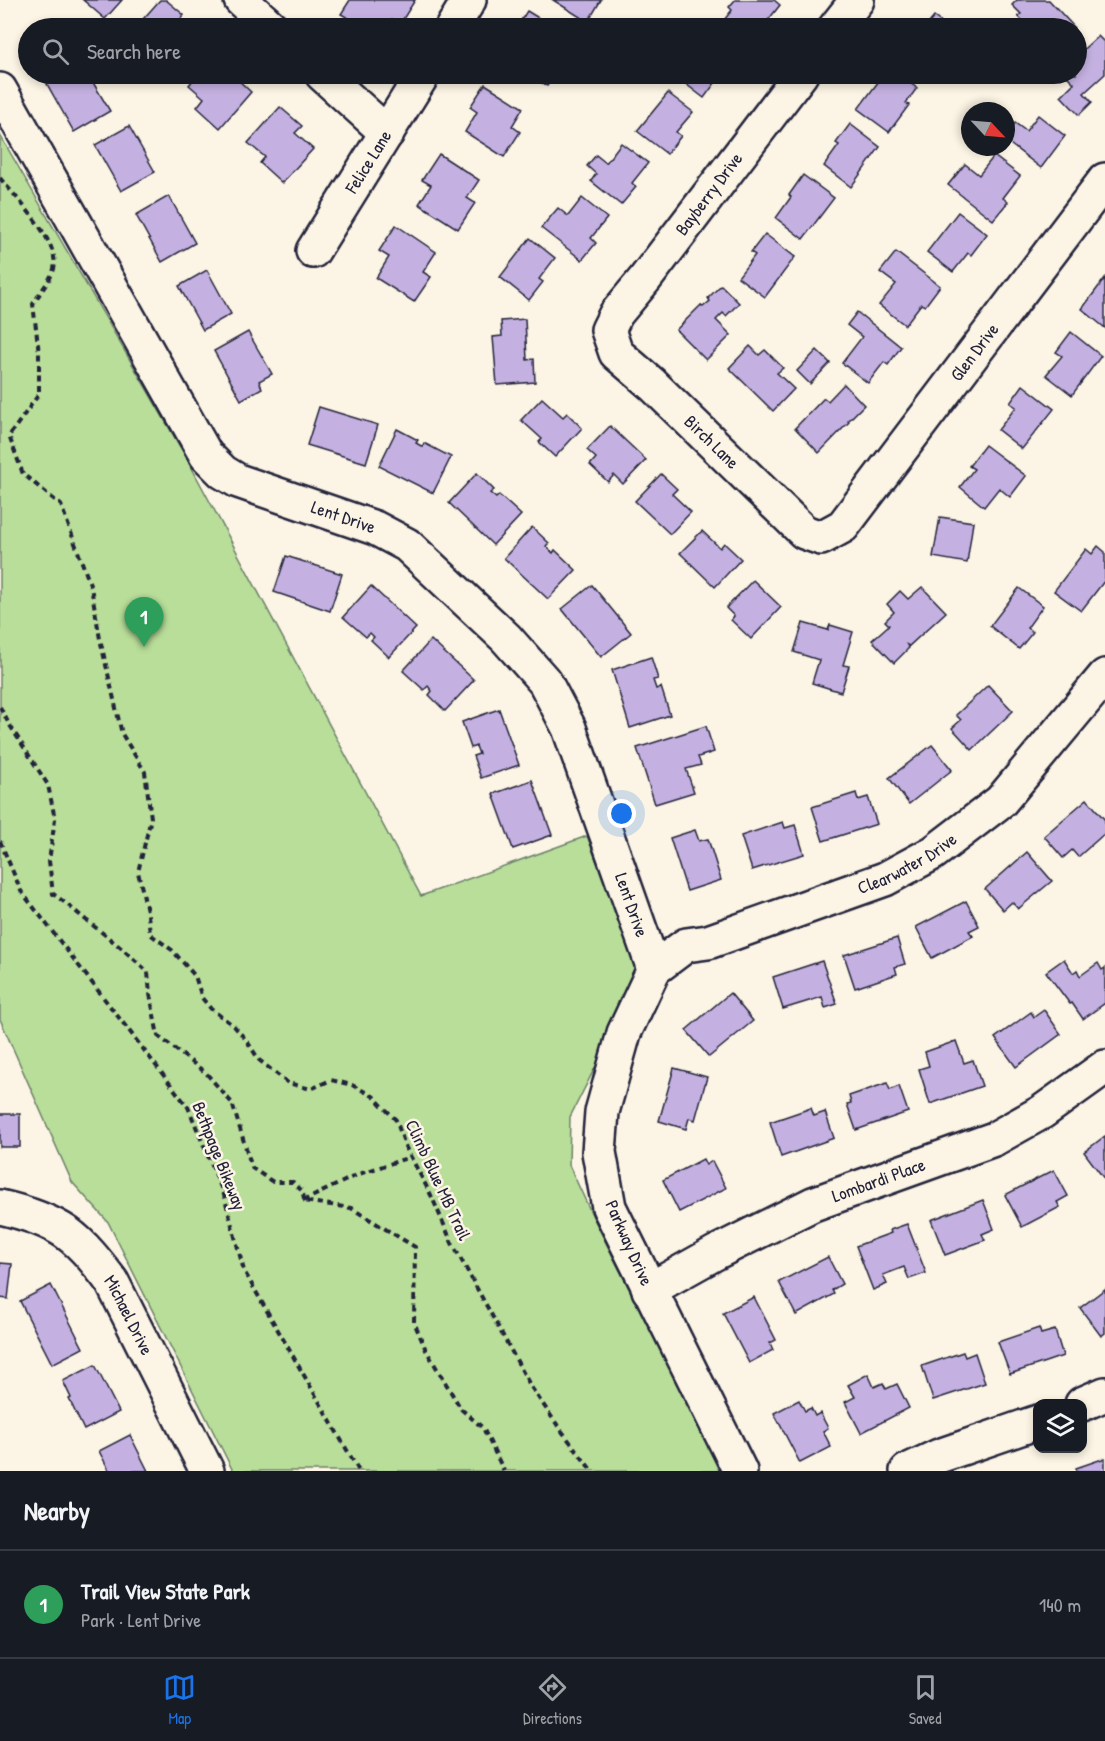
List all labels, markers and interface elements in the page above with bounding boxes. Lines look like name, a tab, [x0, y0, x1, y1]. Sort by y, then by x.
search box	[18, 18, 1087, 84]
icon: search	[39, 35, 72, 68]
text: Search here	[87, 36, 181, 66]
north arrow	[961, 102, 1015, 156]
street label: Felice Lane	[338, 125, 397, 199]
street label: Bayberry Drive	[669, 147, 748, 240]
street label: Glen Drive	[944, 318, 1004, 386]
street label: Birch Lane	[679, 409, 745, 474]
street label: Lent Drive	[308, 494, 379, 539]
pin: 1	[124, 598, 164, 647]
your location	[607, 799, 636, 828]
street label: Clearwater Drive	[854, 826, 962, 900]
street label: Lent Drive	[609, 869, 655, 940]
street label: Bethpage Bikeway	[186, 1098, 253, 1214]
street label: Climb Blue MB Trail	[400, 1116, 477, 1244]
street label: Lombardi Place	[828, 1152, 929, 1208]
street label: Parkway Drive	[600, 1196, 659, 1290]
street label: Michael Drive	[99, 1269, 160, 1359]
map controls	[1033, 1399, 1087, 1453]
button: layers	[1033, 1399, 1087, 1453]
text: Nearby	[24, 1493, 90, 1528]
text: Trail View State Park	[81, 1576, 250, 1606]
text: 1	[40, 1591, 47, 1618]
text: 140 m	[1039, 1591, 1081, 1618]
text: Park · Lent Drive	[81, 1606, 201, 1633]
tab: Map	[163, 1671, 196, 1729]
tab: Directions	[523, 1671, 582, 1729]
tab: Saved	[909, 1671, 942, 1729]

